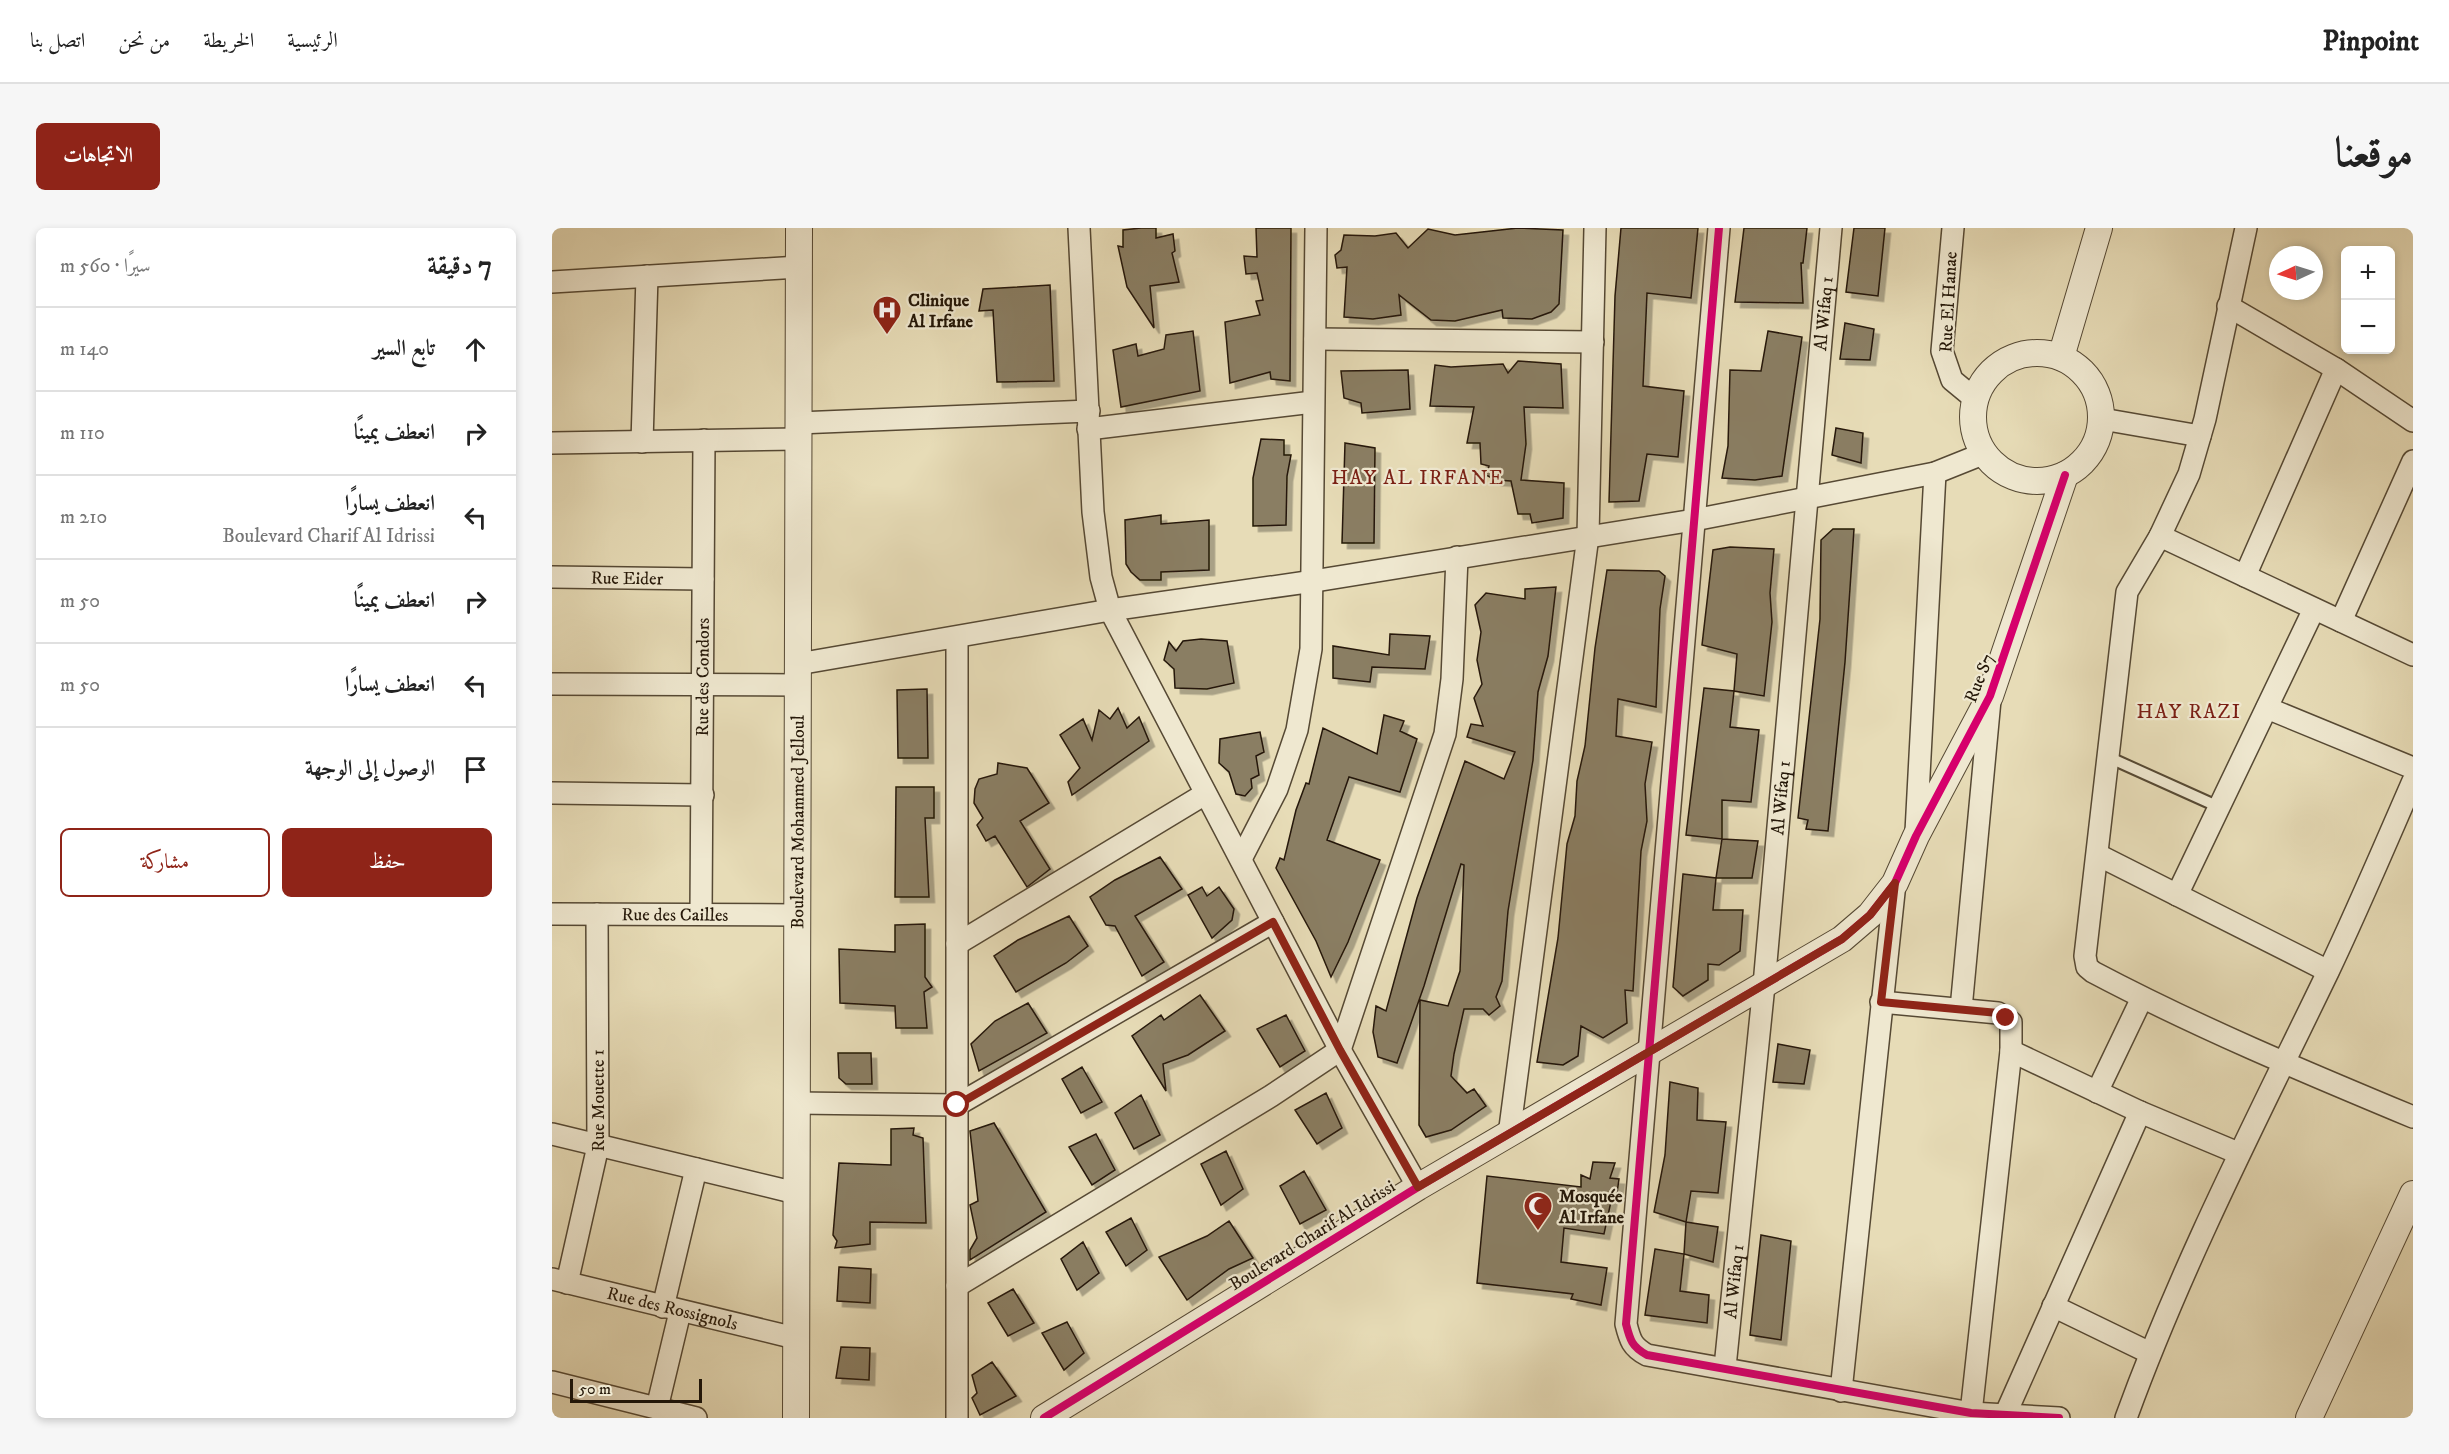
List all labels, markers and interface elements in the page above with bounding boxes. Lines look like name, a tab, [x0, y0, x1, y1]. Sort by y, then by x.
text: Pinpoint	[2323, 24, 2419, 59]
text: اتصل بنا	[30, 28, 85, 54]
text: من نحن	[118, 28, 170, 54]
text: الخريطة	[203, 28, 254, 54]
text: الرئيسية	[287, 28, 338, 54]
button: الاتجاهات	[36, 123, 160, 190]
text: موقعنا	[2335, 128, 2413, 180]
north arrow	[2269, 246, 2323, 300]
map controls	[2341, 246, 2395, 354]
button: +	[2341, 246, 2395, 300]
text: 7 دقيقة	[427, 250, 492, 283]
street label: Rue El Hanae	[1935, 251, 1963, 353]
text: سيرًا · 560 m	[60, 254, 151, 279]
street label: Al Wifaq 1	[1810, 276, 1839, 352]
place label: Clinique Al Irfane	[907, 290, 974, 333]
hospital icon: Clinique Al Irfane	[871, 294, 903, 336]
button: −	[2341, 300, 2395, 354]
icon: ahead	[459, 333, 492, 366]
text: تابع السير	[373, 335, 435, 362]
text: 140 m	[60, 337, 109, 362]
icon: right	[459, 417, 492, 450]
text: انعطف يمينًا	[354, 419, 435, 446]
text: 110 m	[60, 421, 105, 446]
district label: HAY AL IRFANE	[1331, 466, 1505, 491]
text: انعطف يسارًا	[345, 490, 435, 517]
icon: left	[459, 501, 492, 534]
text: 210 m	[60, 505, 107, 530]
text: Boulevard Charif Al Idrissi	[222, 524, 435, 549]
street label: Rue Eider	[591, 568, 664, 590]
icon: right	[459, 585, 492, 618]
text: انعطف يمينًا	[354, 587, 435, 614]
text: 50 m	[60, 589, 100, 614]
street label: Rue des Condors	[692, 618, 715, 737]
street label: Rue S7	[1960, 651, 2000, 706]
icon: left	[459, 669, 492, 702]
text: انعطف يسارًا	[345, 671, 435, 698]
text: 50 m	[60, 673, 100, 698]
district label: HAY RAZI	[2136, 700, 2242, 725]
street label: Boulevard Mohammed Jelloul	[787, 714, 810, 929]
icon: arrive	[459, 753, 492, 786]
text: الوصول إلى الوجهة	[305, 755, 435, 782]
street label: Al Wifaq 1	[1767, 760, 1796, 836]
button: مشاركة	[60, 828, 270, 897]
button: حفظ	[282, 828, 492, 897]
street label: Rue des Cailles	[622, 904, 728, 927]
route end	[1992, 1004, 2018, 1030]
street label: Rue Mouette 1	[588, 1049, 610, 1152]
route start	[943, 1091, 969, 1117]
street label: Boulevard Charif Al Idrissi	[1225, 1176, 1400, 1296]
place label: Mosquée Al Irfane	[1558, 1186, 1625, 1229]
mosque icon: Mosquée Al Irfane	[1522, 1190, 1554, 1232]
street label: Al Wifaq 1	[1720, 1243, 1749, 1320]
street label: Rue des Rossignols	[605, 1283, 740, 1336]
scale bar	[570, 1376, 702, 1404]
text: 50 m	[579, 1379, 611, 1399]

